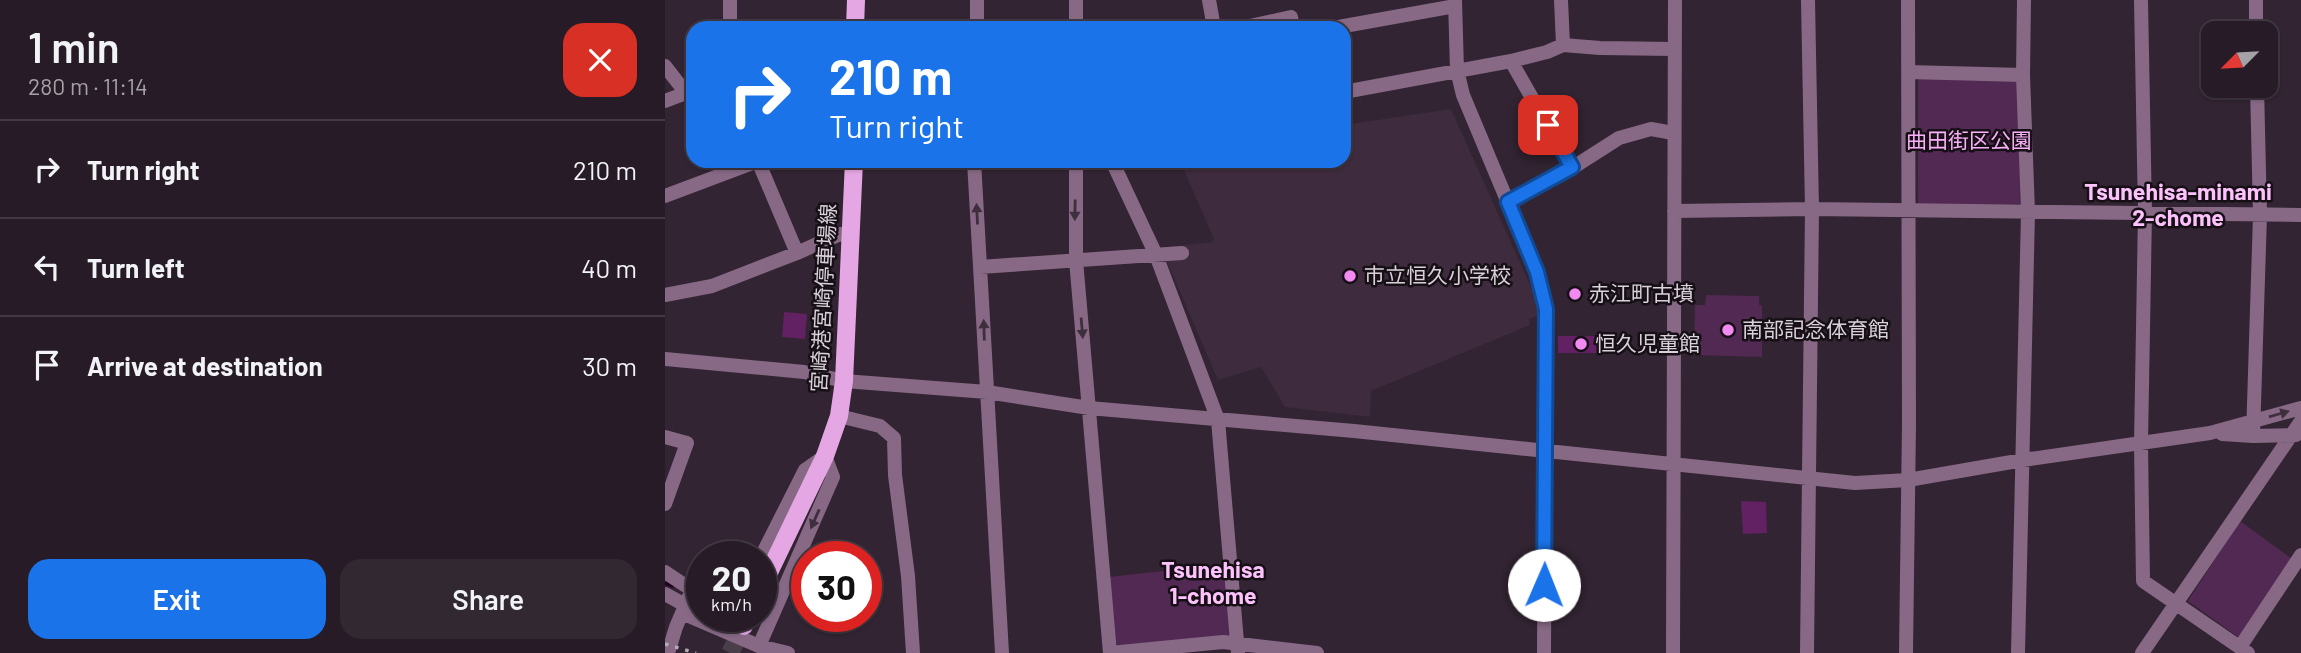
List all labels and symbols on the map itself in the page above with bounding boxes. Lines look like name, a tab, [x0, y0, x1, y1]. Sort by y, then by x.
north arrow	[2201, 21, 2279, 98]
pin	[1518, 95, 1578, 155]
park label: 曲田街区公園	[1906, 127, 2032, 152]
district label: Tsunehisa-minami 2-chome	[2084, 177, 2272, 231]
one-way arrow	[1069, 200, 1081, 222]
street label: 宮崎港宮崎停車場線	[805, 203, 840, 393]
one-way arrow	[971, 203, 982, 225]
place label: 市立恒久小学校	[1364, 262, 1511, 287]
marker: 市立恒久小学校	[1342, 268, 1358, 284]
place label: 赤江町古墳	[1589, 280, 1694, 305]
marker: 赤江町古墳	[1567, 286, 1583, 302]
place label: 南部記念体育館	[1742, 316, 1889, 341]
one-way arrow	[1077, 317, 1088, 339]
one-way arrow	[978, 318, 989, 340]
marker: 南部記念体育館	[1720, 322, 1736, 338]
place label: 恒久児童館	[1595, 330, 1700, 355]
marker: 恒久児童館	[1573, 336, 1589, 352]
one-way arrow	[2269, 408, 2290, 418]
one-way arrow	[809, 508, 820, 529]
speed limit sign: 30	[791, 541, 882, 632]
position arrow	[1507, 548, 1581, 622]
district label: Tsunehisa 1-chome	[1161, 555, 1265, 609]

